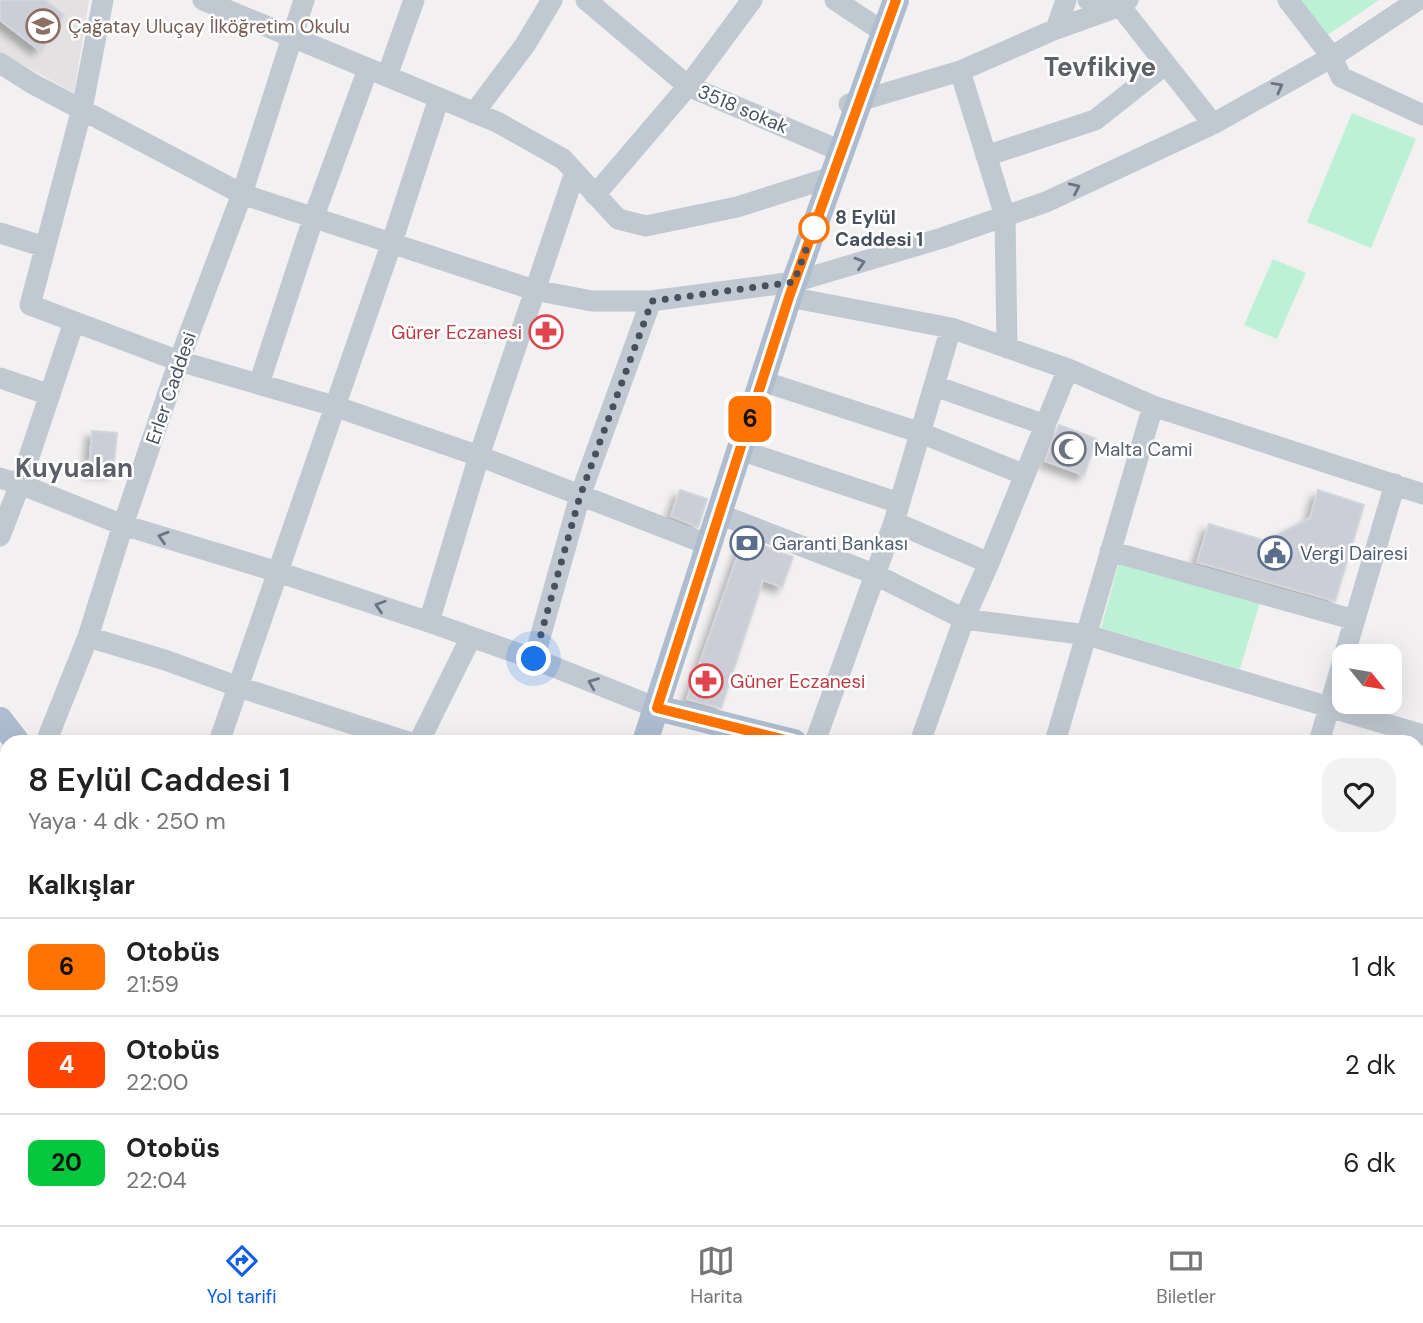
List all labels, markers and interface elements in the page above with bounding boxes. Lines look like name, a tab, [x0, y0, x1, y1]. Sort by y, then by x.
school or university icon: Çağatay Uluçay İlköğretim Okulu	[24, 7, 62, 45]
place label: Çağatay Uluçay İlköğretim Okulu	[68, 14, 350, 39]
district label: Tevfikiye	[1044, 50, 1156, 84]
street label: 3518 sokak	[694, 79, 792, 139]
one-way arrow	[1271, 82, 1284, 95]
one-way arrow	[1068, 183, 1080, 197]
place label: 8 Eylül Caddesi 1	[835, 205, 923, 252]
marker: 8 Eylül Caddesi 1	[799, 213, 829, 243]
one-way arrow	[854, 256, 866, 271]
pharmacy icon: Gürer Eczanesi	[527, 313, 565, 351]
place label: Gürer Eczanesi	[391, 320, 522, 345]
street label: Erler Caddesi	[140, 329, 202, 447]
line badge: 6	[727, 396, 773, 442]
text: 6	[742, 403, 758, 434]
mosque icon: Malta Cami	[1050, 430, 1088, 468]
place label: Malta Cami	[1094, 437, 1193, 462]
district label: Kuyualan	[15, 451, 133, 485]
bank icon: Garanti Bankası	[728, 524, 766, 562]
one-way arrow	[157, 530, 169, 545]
place label: Garanti Bankası	[772, 531, 908, 556]
public building icon: Vergi Dairesi	[1256, 534, 1294, 572]
place label: Vergi Dairesi	[1300, 541, 1408, 566]
one-way arrow	[374, 600, 386, 614]
your location	[516, 641, 551, 676]
north arrow	[1332, 644, 1402, 714]
map controls	[1332, 644, 1402, 714]
pharmacy icon: Güner Eczanesi	[687, 662, 725, 700]
place label: Güner Eczanesi	[730, 669, 865, 694]
one-way arrow	[588, 678, 600, 692]
text: 8 Eylül Caddesi 1	[28, 758, 290, 801]
button: heart	[1322, 758, 1396, 832]
text: Yaya · 4 dk · 250 m	[28, 806, 226, 836]
text: Kalkışlar	[28, 868, 135, 902]
text: Otobüs	[126, 935, 220, 969]
text: 1 dk	[1352, 950, 1396, 984]
text: 6	[59, 951, 74, 982]
text: 21:59	[126, 969, 179, 999]
text: Otobüs	[126, 1033, 220, 1067]
text: 2 dk	[1345, 1048, 1396, 1082]
text: 4	[59, 1049, 74, 1080]
text: 22:00	[126, 1067, 189, 1097]
text: Otobüs	[126, 1131, 220, 1165]
text: 6 dk	[1343, 1146, 1396, 1180]
text: 20	[51, 1147, 82, 1178]
text: 22:04	[126, 1165, 187, 1195]
tab: Yol tarifi	[207, 1242, 277, 1309]
tab: Harita	[690, 1242, 743, 1309]
tab: Biletler	[1156, 1242, 1216, 1309]

